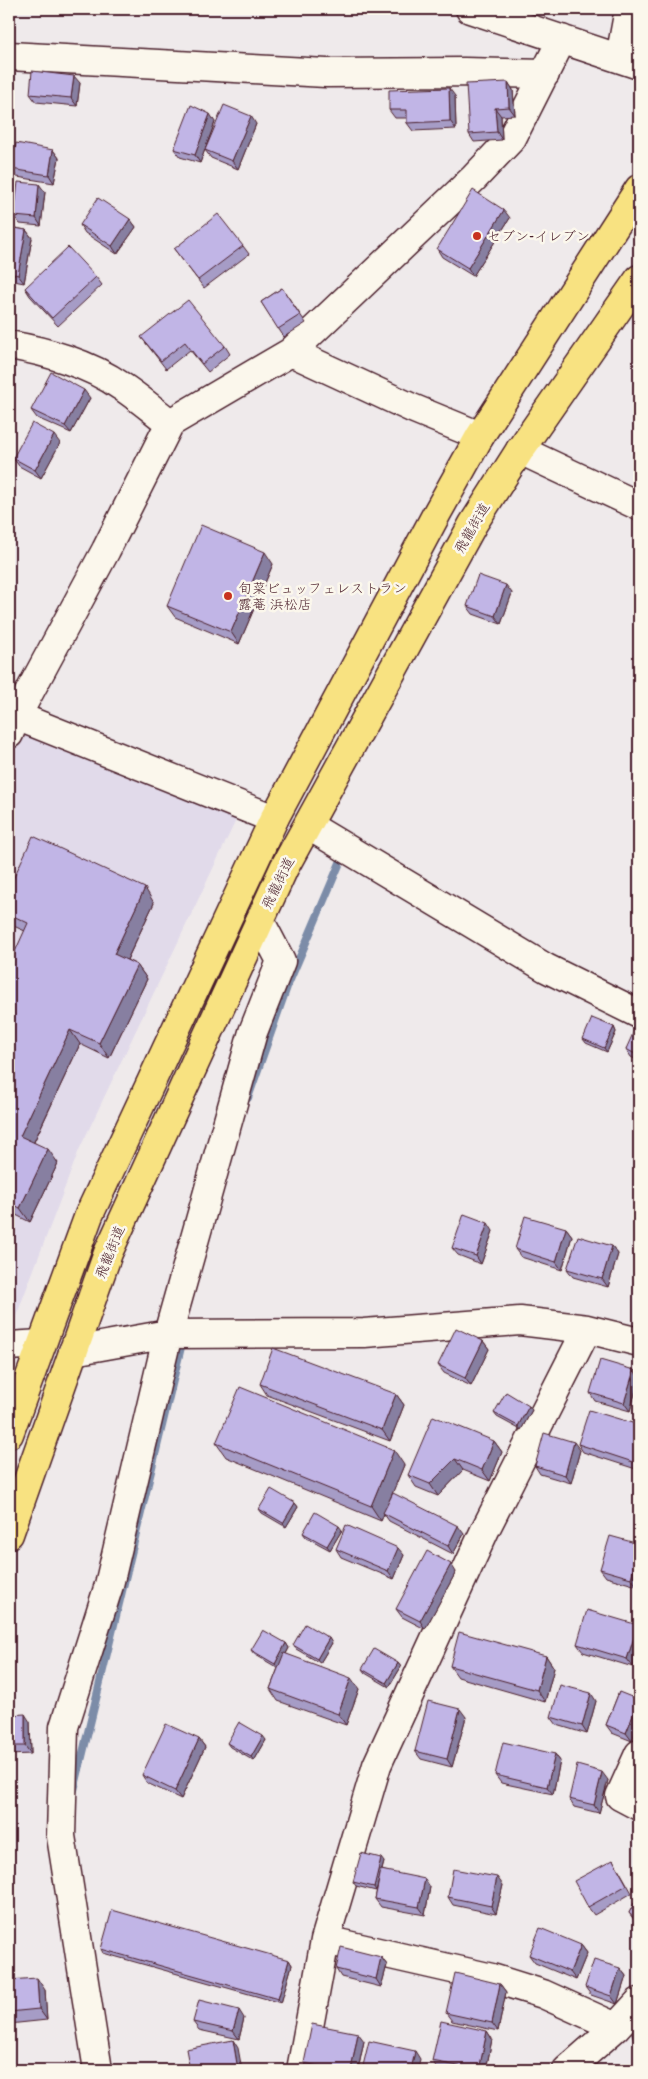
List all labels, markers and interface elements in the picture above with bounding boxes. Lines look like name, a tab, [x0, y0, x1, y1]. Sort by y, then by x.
place label: セブン-イレブン	[487, 228, 590, 245]
marker: セブン-イレブン	[471, 230, 483, 242]
street label: 飛龍街道	[451, 500, 493, 556]
place label: 旬菜ビュッフェレストラン 露菴 浜松店	[238, 580, 407, 613]
marker: 旬菜ビュッフェレストラン 露菴 浜松店	[222, 590, 234, 602]
street label: 飛龍街道	[258, 854, 298, 912]
street label: 飛龍街道	[92, 1223, 128, 1281]

